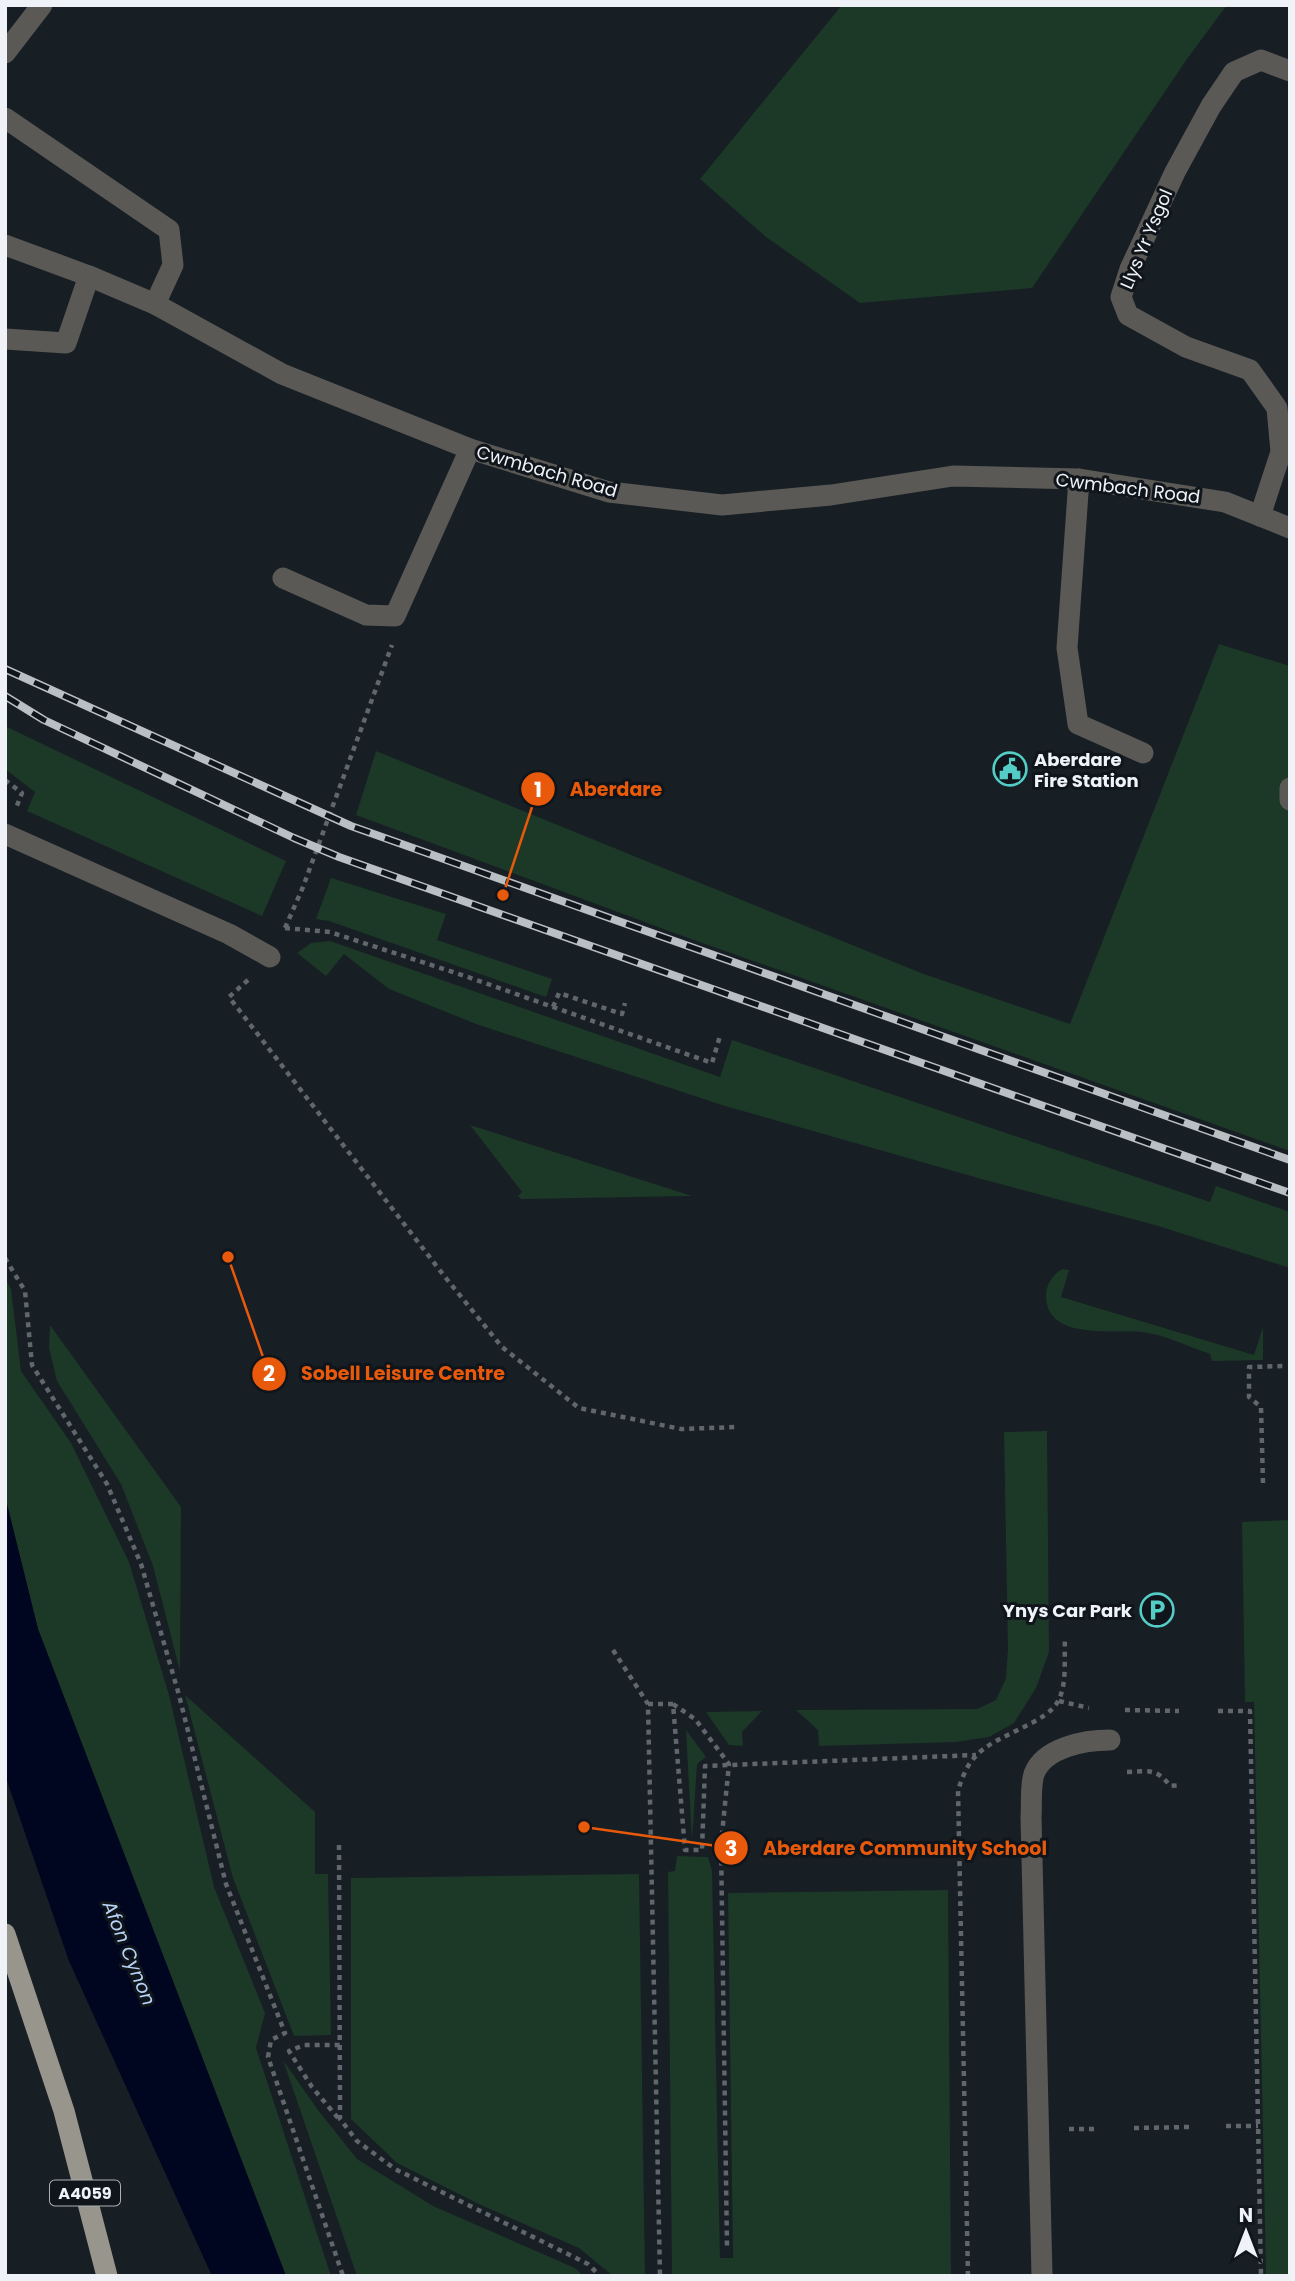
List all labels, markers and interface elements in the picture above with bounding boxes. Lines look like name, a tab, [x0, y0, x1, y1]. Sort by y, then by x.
street label: Llys Yr Ysgol	[1114, 185, 1178, 293]
street label: Cwmbach Road	[474, 439, 620, 503]
street label: Cwmbach Road	[1054, 467, 1202, 509]
place label: Aberdare Fire Station	[1034, 747, 1139, 793]
public building icon: Aberdare Fire Station	[991, 750, 1029, 788]
callout: Aberdare	[521, 769, 676, 809]
text: 1	[534, 775, 542, 804]
text: Aberdare	[570, 776, 662, 803]
callout: Sobell Leisure Centre	[252, 1354, 519, 1394]
text: 2	[263, 1359, 275, 1388]
text: Sobell Leisure Centre	[301, 1360, 505, 1387]
parking icon: Ynys Car Park	[1138, 1591, 1176, 1629]
place label: Ynys Car Park	[1003, 1598, 1133, 1623]
callout: Aberdare Community School	[714, 1828, 1061, 1868]
text: 3	[725, 1834, 737, 1863]
text: Aberdare Community School	[763, 1835, 1047, 1862]
water label: Afon Cynon	[95, 1896, 162, 2009]
road number: A4059	[50, 2180, 120, 2206]
north arrow	[1211, 2197, 1281, 2267]
text: N	[1239, 2202, 1253, 2229]

